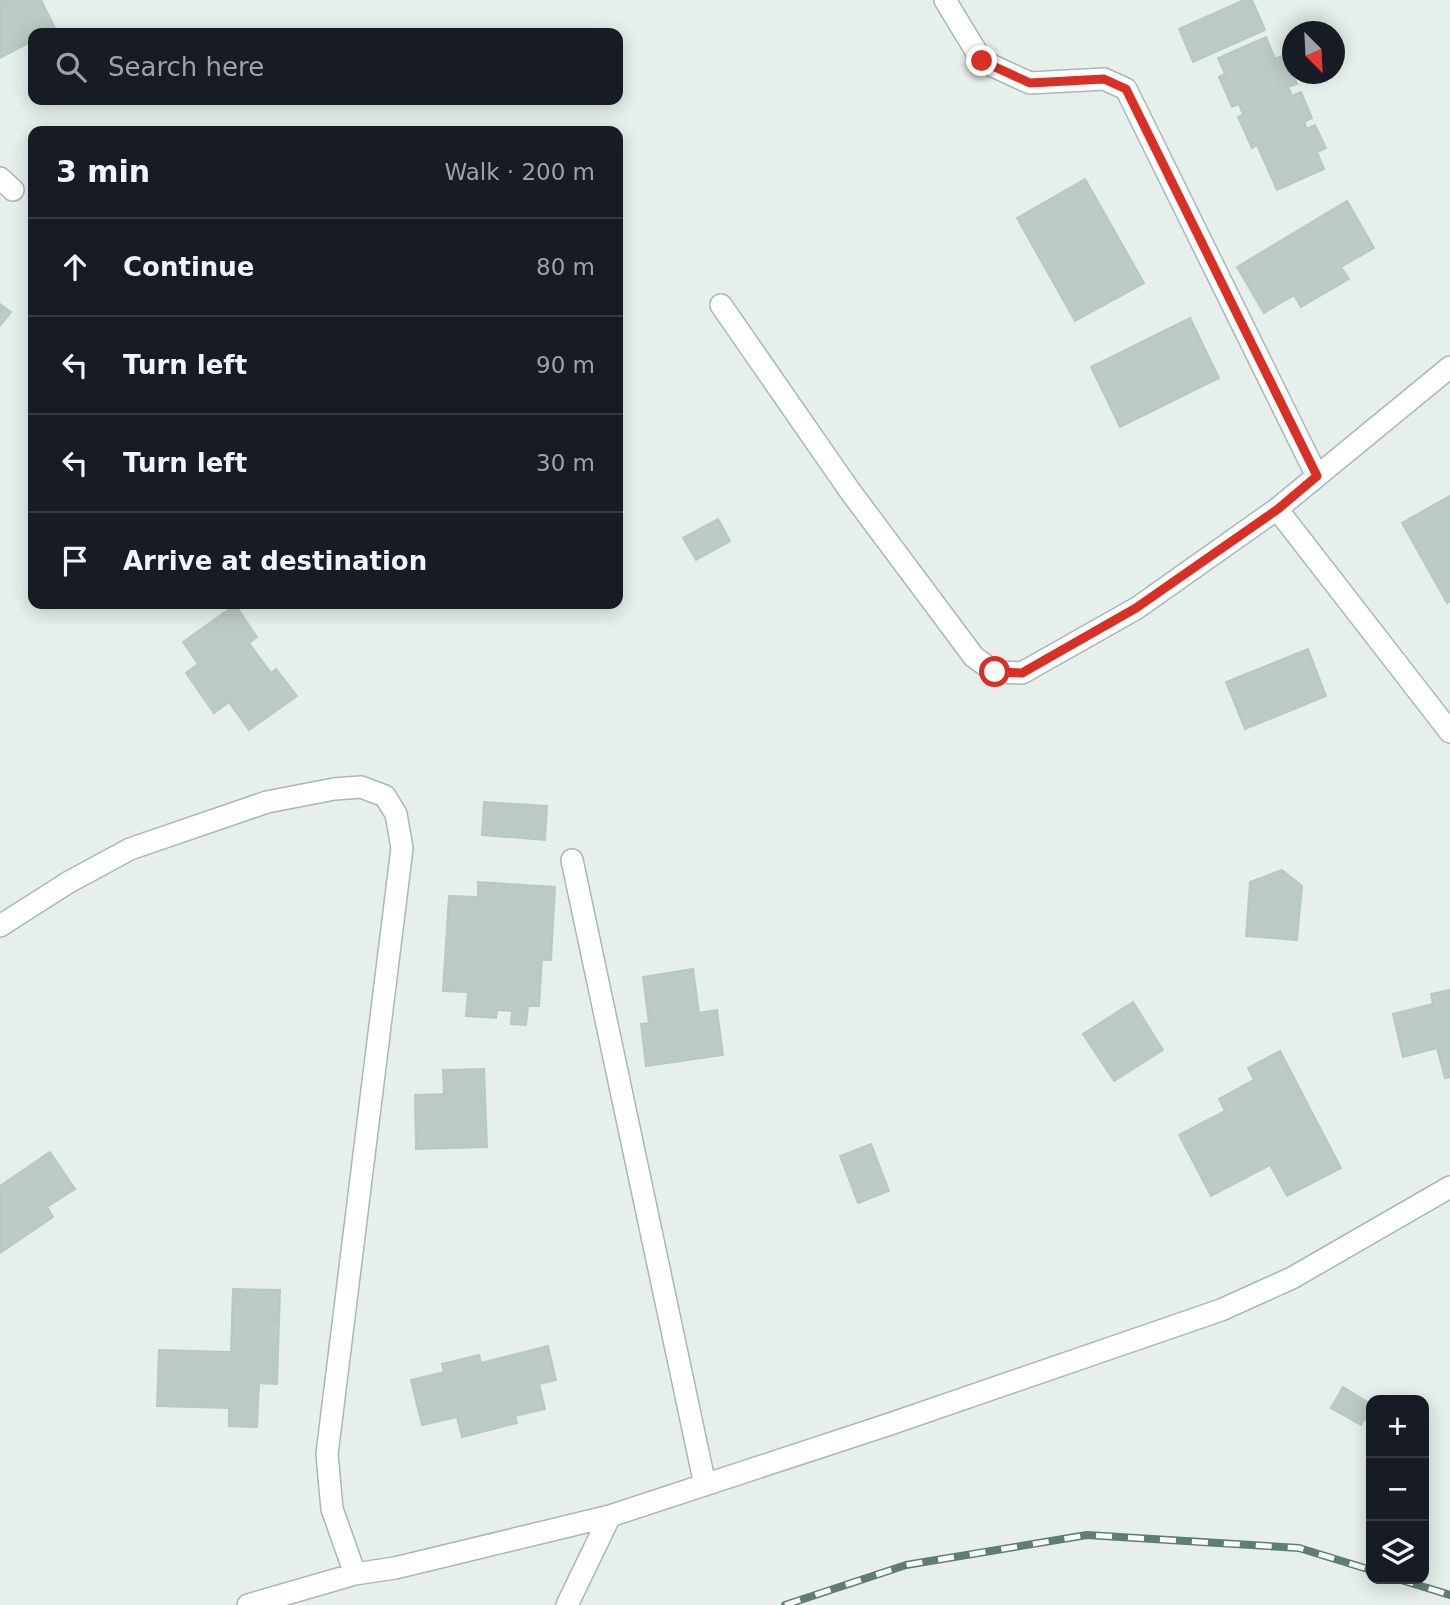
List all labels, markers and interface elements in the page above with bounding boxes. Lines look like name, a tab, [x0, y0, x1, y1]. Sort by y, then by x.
north arrow	[1282, 21, 1345, 84]
search box	[28, 28, 623, 105]
route end	[966, 45, 997, 76]
icon: search	[52, 48, 90, 86]
text: Search here	[108, 52, 264, 82]
text: 3 min	[56, 154, 150, 189]
text: Walk · 200 m	[444, 159, 595, 185]
icon: ahead	[56, 248, 94, 286]
text: Continue	[123, 252, 254, 282]
text: 80 m	[536, 254, 595, 280]
icon: left	[56, 346, 94, 384]
text: Turn left	[123, 350, 247, 380]
text: 90 m	[536, 352, 595, 378]
icon: left	[56, 444, 94, 482]
text: Turn left	[123, 448, 247, 478]
text: 30 m	[536, 450, 595, 476]
icon: arrive	[56, 542, 94, 580]
text: Arrive at destination	[123, 546, 427, 576]
route start	[979, 656, 1010, 687]
map controls	[1366, 1395, 1429, 1584]
button: +	[1366, 1395, 1429, 1458]
button: −	[1366, 1458, 1429, 1521]
button: layers	[1366, 1521, 1429, 1584]

